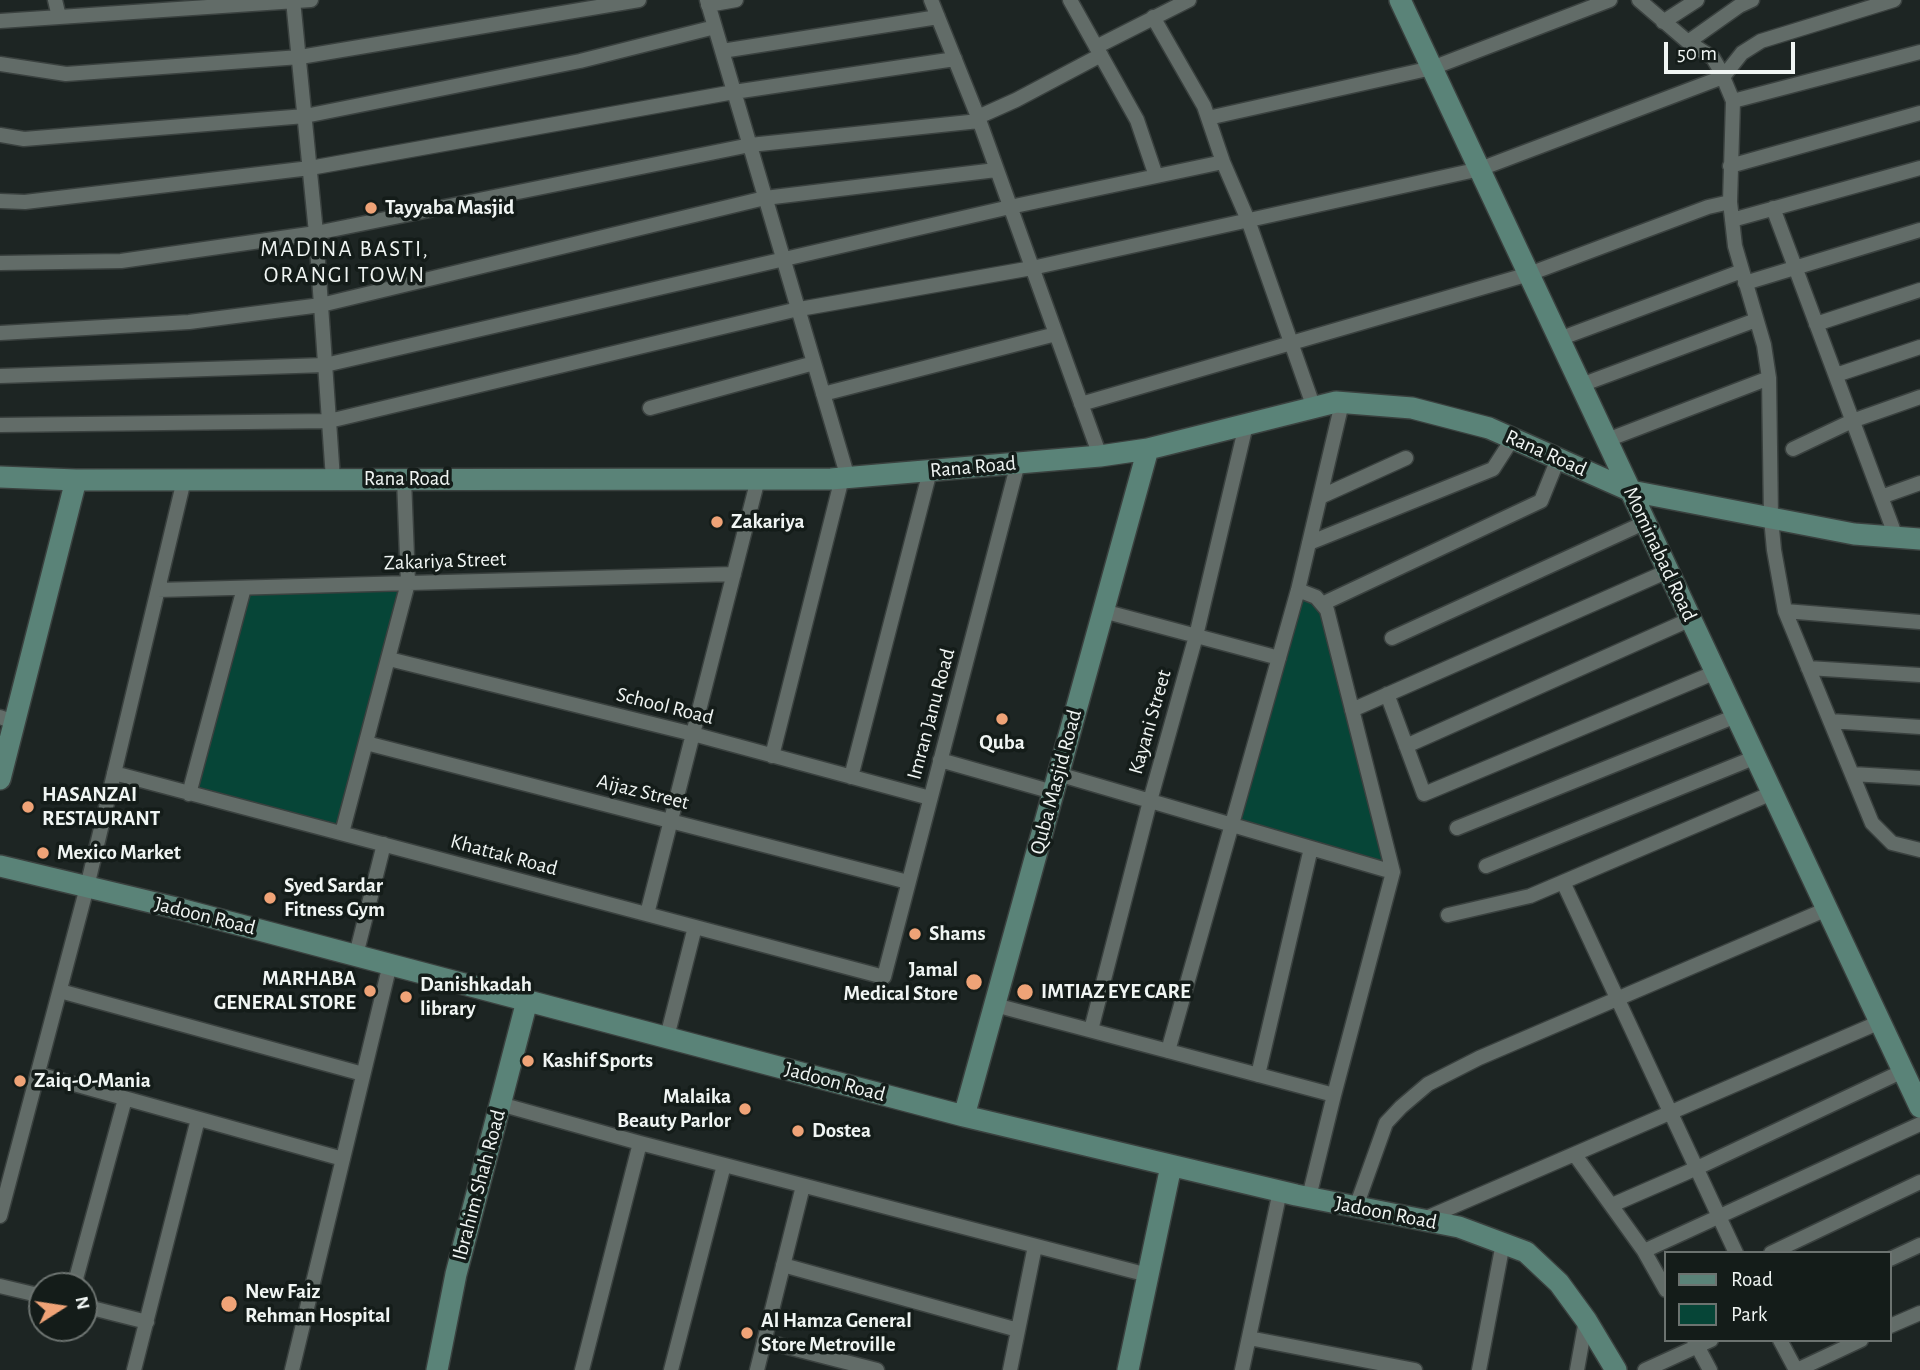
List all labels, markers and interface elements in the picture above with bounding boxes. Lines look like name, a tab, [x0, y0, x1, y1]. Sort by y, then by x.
scale bar	[1668, 28, 1799, 72]
text: 50 m	[1677, 43, 1717, 64]
place label: Tayyaba Masjid	[385, 195, 514, 221]
marker: Tayyaba Masjid	[363, 200, 379, 216]
district label: MADINA BASTI, ORANGI TOWN	[262, 235, 428, 289]
street label: Rana Road	[1501, 424, 1591, 482]
street label: Rana Road	[929, 451, 1017, 483]
street label: Rana Road	[364, 466, 450, 492]
street label: Mominabad Road	[1618, 483, 1702, 625]
place label: Zakariya	[731, 509, 805, 535]
marker: Zakariya	[709, 514, 725, 530]
street label: Zakariya Street	[383, 546, 507, 576]
street label: Imran Janu Road	[901, 646, 961, 782]
street label: Kayani Street	[1123, 667, 1177, 777]
street label: School Road	[614, 682, 716, 730]
street label: Quba Masjid Road	[1025, 707, 1087, 857]
marker: Quba	[994, 711, 1010, 727]
place label: Quba	[979, 730, 1025, 756]
street label: Aijaz Street	[594, 768, 692, 816]
place label: HASANZAI RESTAURANT	[42, 782, 160, 832]
marker: HASANZAI RESTAURANT	[20, 799, 36, 815]
street label: Khattak Road	[448, 829, 560, 881]
place label: Mexico Market	[57, 840, 181, 866]
marker: Mexico Market	[35, 845, 51, 861]
place label: Syed Sardar Fitness Gym	[284, 873, 385, 923]
marker: Syed Sardar Fitness Gym	[262, 890, 278, 906]
street label: Jadoon Road	[152, 891, 258, 941]
place label: Shams	[929, 921, 986, 947]
marker: Shams	[907, 926, 923, 942]
place label: Jamal Medical Store	[844, 957, 958, 1007]
place label: MARHABA GENERAL STORE	[214, 966, 356, 1016]
place label: Danishkadah library	[420, 972, 532, 1022]
marker: Jamal Medical Store	[964, 972, 984, 992]
place label: IMTIAZ EYE CARE	[1041, 979, 1191, 1005]
marker: IMTIAZ EYE CARE	[1015, 982, 1035, 1002]
marker: MARHABA GENERAL STORE	[362, 983, 378, 999]
marker: Danishkadah library	[398, 989, 414, 1005]
place label: Kashif Sports	[542, 1048, 653, 1074]
marker: Kashif Sports	[520, 1053, 536, 1069]
street label: Jadoon Road	[782, 1056, 888, 1108]
place label: Zaiq-O-Mania	[34, 1068, 151, 1094]
marker: Zaiq-O-Mania	[12, 1073, 28, 1089]
place label: Malaika Beauty Parlor	[617, 1084, 731, 1134]
marker: Malaika Beauty Parlor	[737, 1101, 753, 1117]
street label: Ibrahim Shah Road	[447, 1107, 511, 1263]
place label: Dostea	[812, 1118, 871, 1144]
marker: Dostea	[790, 1123, 806, 1139]
street label: Jadoon Road	[1333, 1191, 1439, 1235]
legend	[1664, 1251, 1892, 1342]
text: Road	[1731, 1269, 1773, 1290]
north arrow	[28, 1272, 98, 1342]
place label: New Faiz Rehman Hospital	[245, 1279, 391, 1329]
marker: New Faiz Rehman Hospital	[219, 1294, 239, 1314]
text: N	[71, 1295, 93, 1311]
text: Park	[1731, 1304, 1767, 1325]
place label: Al Hamza General Store Metroville	[761, 1308, 912, 1358]
marker: Al Hamza General Store Metroville	[739, 1325, 755, 1341]

